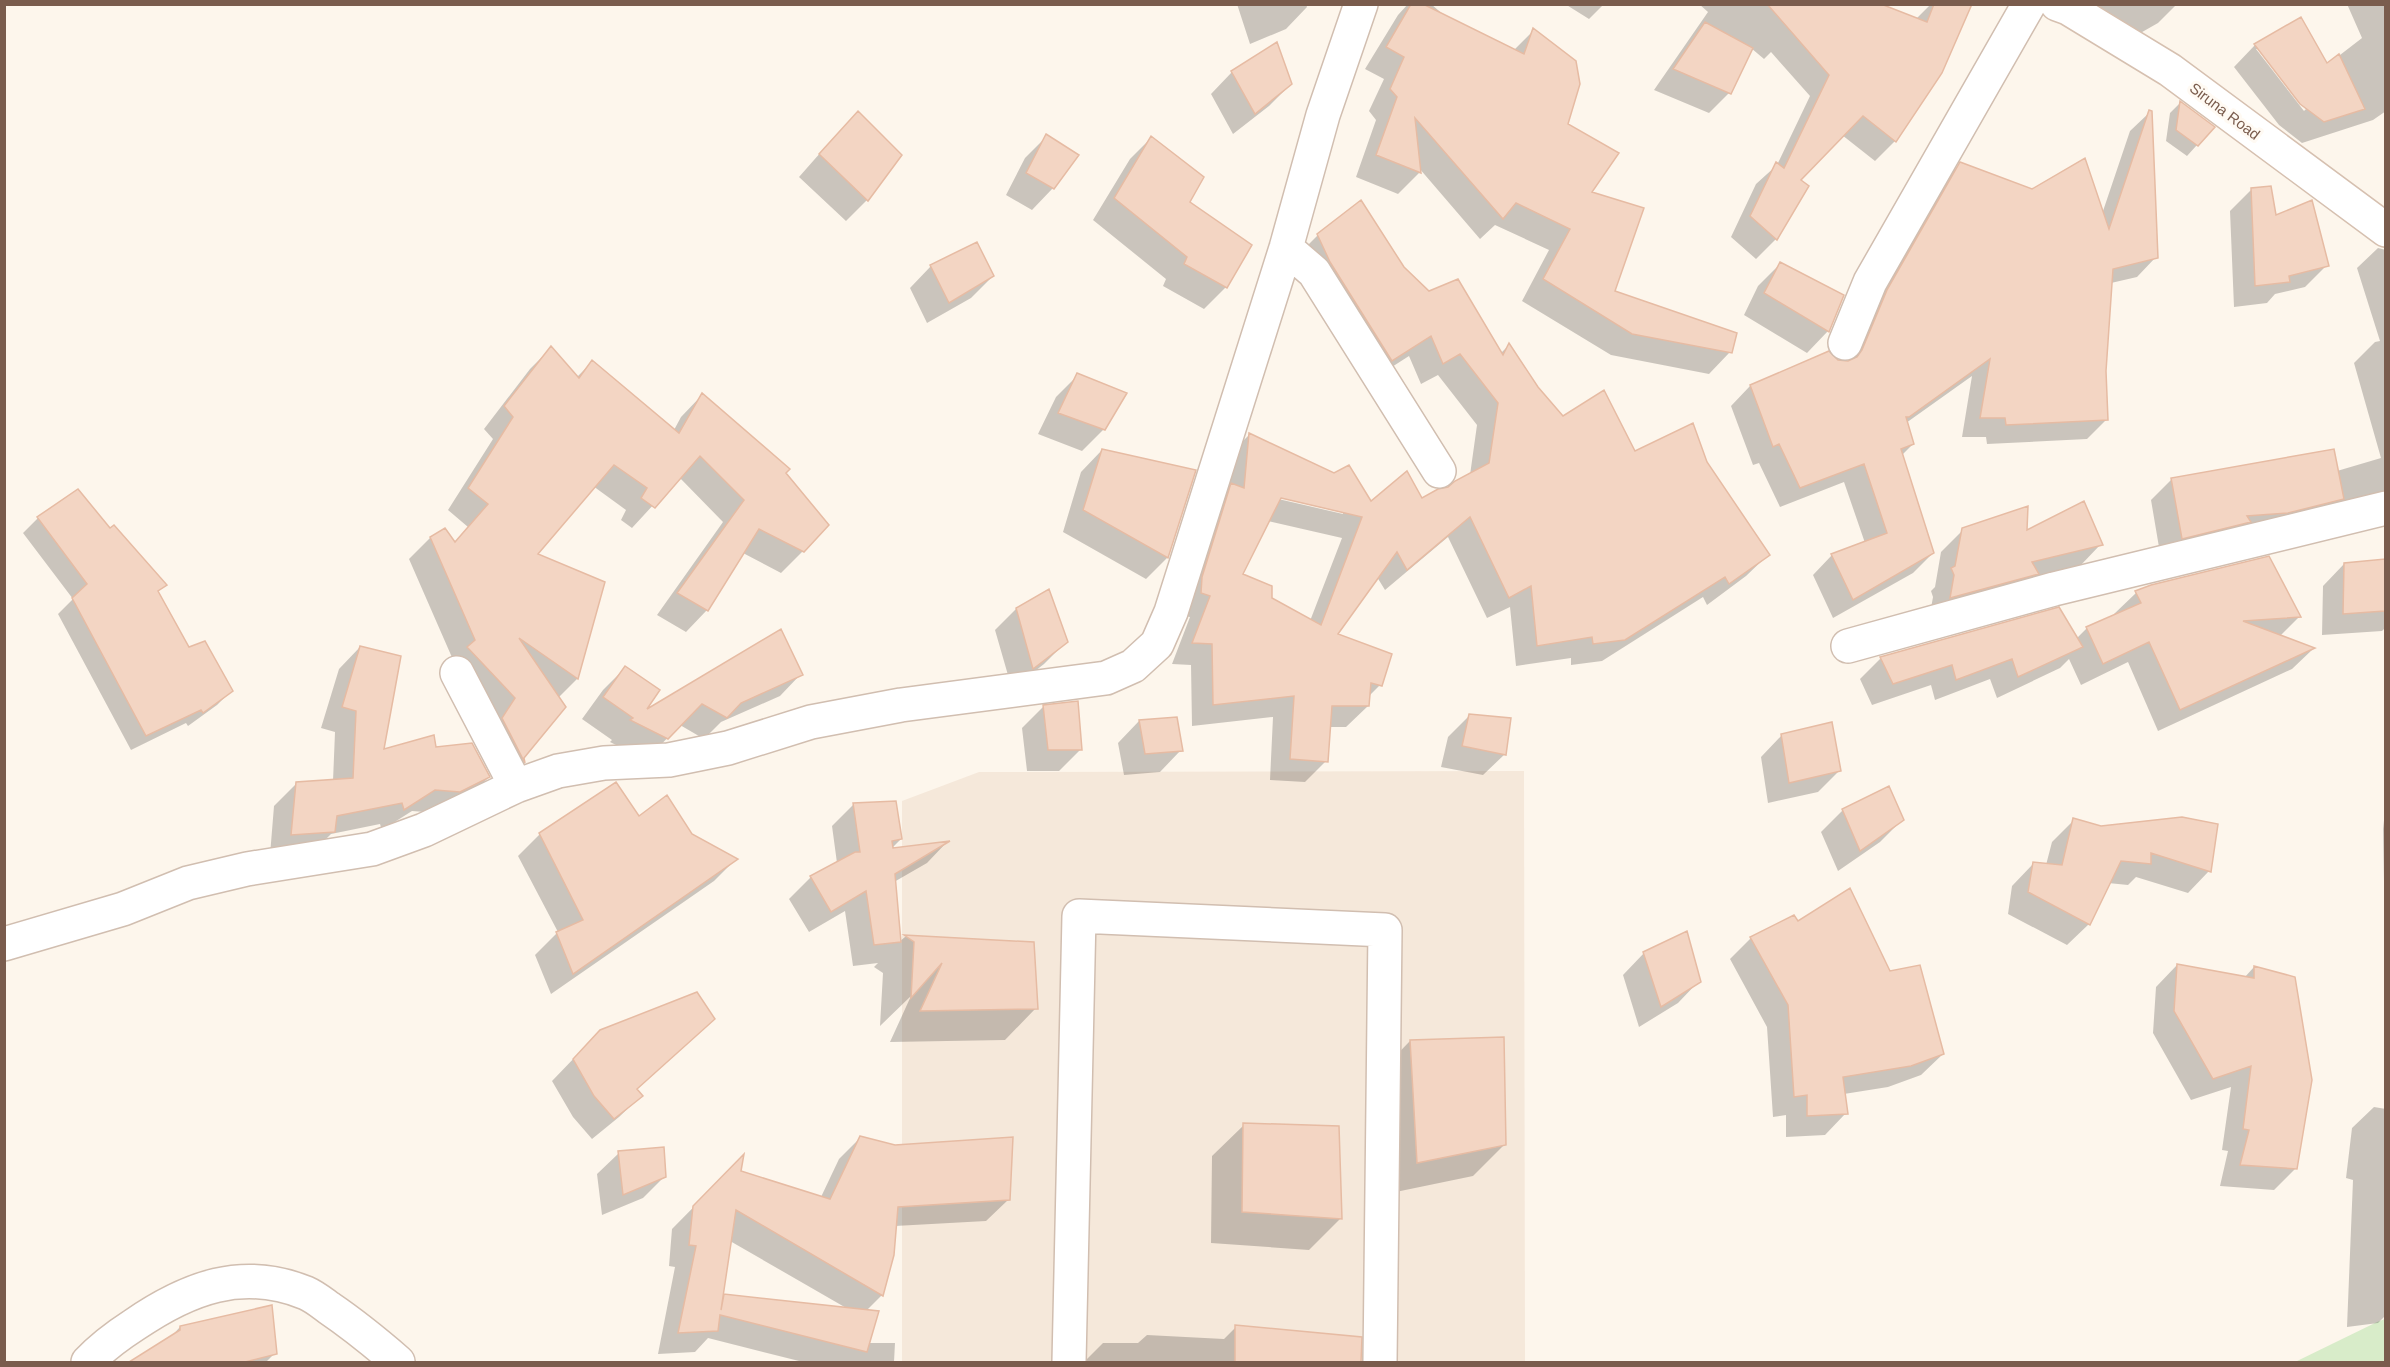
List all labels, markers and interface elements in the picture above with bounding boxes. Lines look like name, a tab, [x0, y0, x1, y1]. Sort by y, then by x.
street label: Siruna Road	[2187, 79, 2263, 143]

